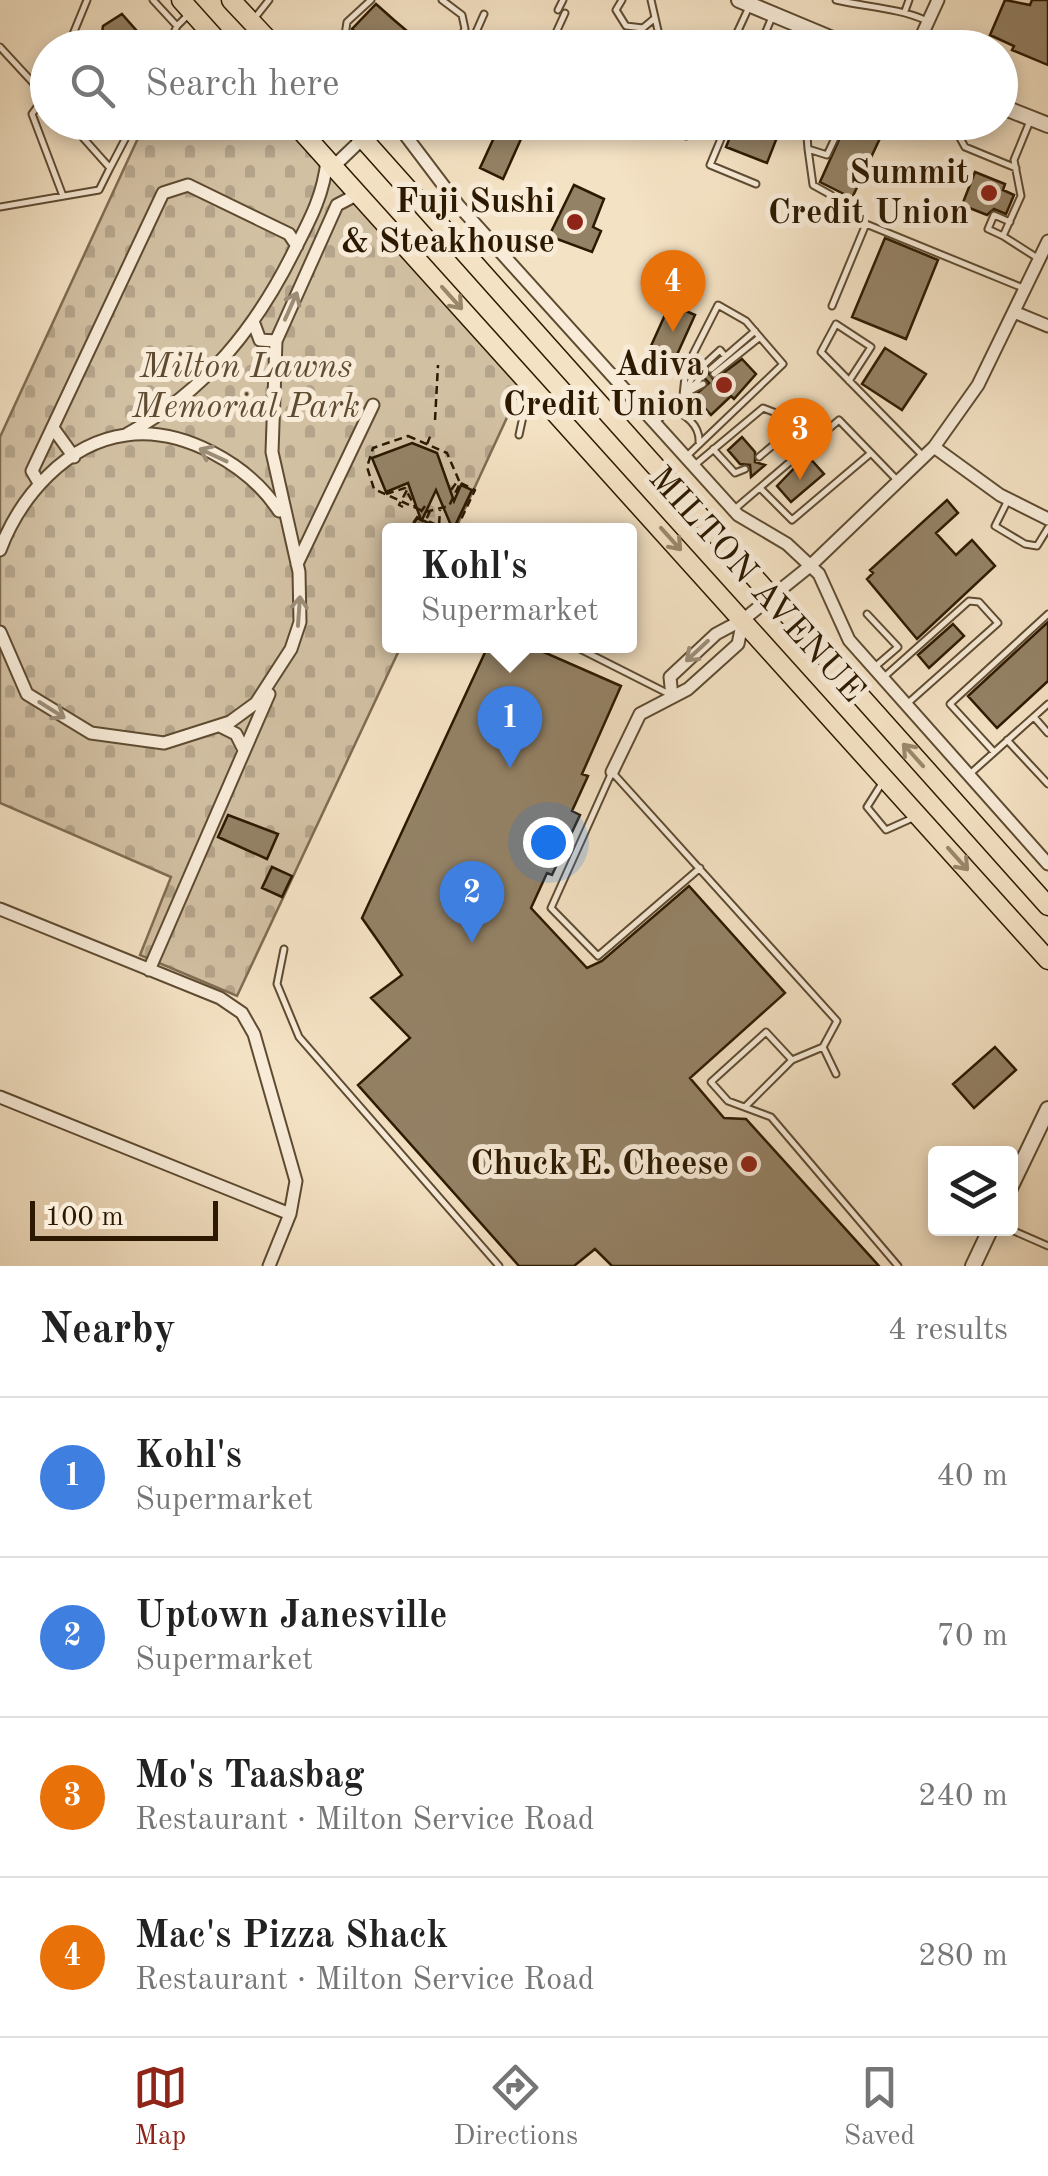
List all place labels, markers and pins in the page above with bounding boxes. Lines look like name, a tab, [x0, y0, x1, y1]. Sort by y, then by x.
place label: Summit Credit Union	[768, 156, 969, 231]
marker: Summit Credit Union	[978, 182, 1000, 204]
place label: Fuji Sushi & Steakhouse	[341, 185, 555, 260]
marker: Fuji Sushi & Steakhouse	[564, 211, 586, 233]
pin: 4	[640, 250, 706, 332]
place label: Adiva Credit Union	[503, 348, 704, 423]
marker: Adiva Credit Union	[713, 374, 735, 396]
pin: 3	[768, 398, 832, 480]
pin: 1	[478, 686, 542, 768]
pin: 2	[440, 860, 504, 943]
place label: Chuck E. Cheese	[470, 1147, 729, 1182]
marker: Chuck E. Cheese	[738, 1153, 760, 1175]

